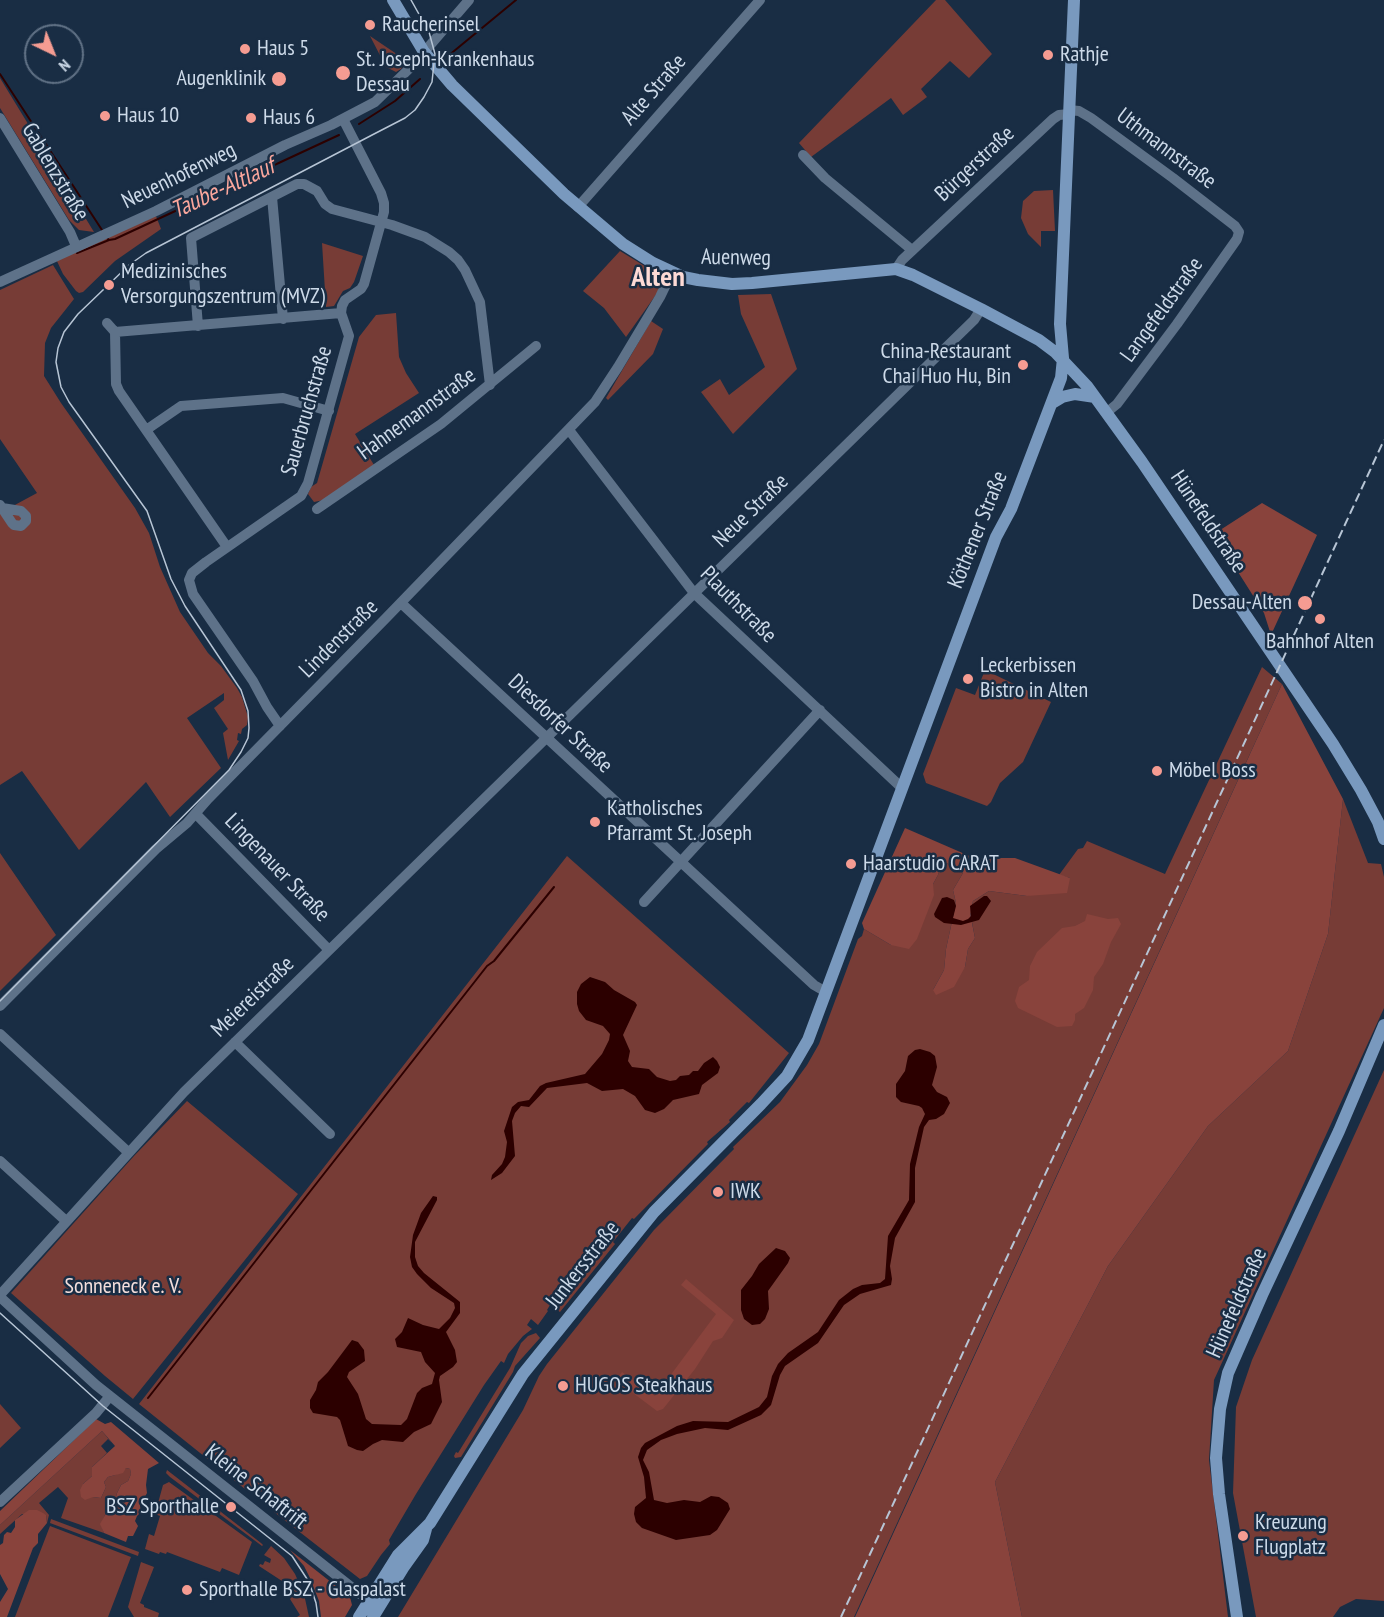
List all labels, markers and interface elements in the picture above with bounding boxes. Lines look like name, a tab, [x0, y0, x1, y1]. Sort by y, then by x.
place label: Raucherinsel	[382, 12, 480, 38]
marker: Raucherinsel	[363, 18, 377, 32]
north arrow	[24, 24, 84, 84]
place label: Haus 5	[257, 36, 309, 62]
marker: Haus 5	[238, 42, 252, 56]
place label: Rathje	[1060, 42, 1109, 68]
place label: St. Joseph-Krankenhaus Dessau	[356, 47, 534, 98]
marker: Rathje	[1041, 48, 1055, 62]
street label: Alte Straße	[616, 49, 692, 131]
text: N	[55, 55, 75, 76]
marker: St. Joseph-Krankenhaus Dessau	[334, 64, 352, 82]
place label: Augenklinik	[176, 66, 266, 92]
marker: Augenklinik	[270, 70, 288, 88]
place label: Haus 10	[117, 103, 179, 129]
street label: Uthmannstraße	[1111, 103, 1221, 195]
place label: Haus 6	[263, 105, 315, 131]
marker: Haus 10	[98, 109, 112, 123]
marker: Haus 6	[244, 111, 258, 125]
street label: Gablenzstraße	[16, 118, 94, 226]
street label: Bürgerstraße	[930, 121, 1020, 207]
street label: Neuenhofenweg	[118, 137, 240, 215]
water label: Taube-Altlauf	[167, 152, 279, 226]
street label: Auenweg	[701, 244, 771, 272]
street label: Langefeldstraße	[1115, 252, 1209, 368]
place label: Medizinisches Versorgungszentrum (MVZ)	[121, 259, 325, 310]
district label: Alten	[631, 261, 685, 295]
marker: Medizinisches Versorgungszentrum (MVZ)	[102, 278, 116, 292]
place label: China-Restaurant Chai Huo Hu, Bin	[880, 339, 1011, 390]
street label: Sauerbruchstraße	[276, 343, 338, 479]
marker: China-Restaurant Chai Huo Hu, Bin	[1016, 358, 1030, 372]
street label: Hahnemannstraße	[353, 362, 481, 466]
street label: Hünefeldstraße	[1164, 466, 1252, 578]
street label: Köthener Straße	[943, 468, 1013, 592]
street label: Neue Straße	[708, 469, 794, 553]
street label: Plauthstraße	[694, 561, 782, 649]
place label: Dessau-Alten	[1192, 590, 1292, 616]
street label: Lindenstraße	[294, 594, 384, 684]
marker: Dessau-Alten	[1296, 594, 1314, 612]
marker: Bahnhof Alten	[1313, 612, 1327, 626]
place label: Bahnhof Alten	[1266, 629, 1374, 655]
place label: Leckerbissen Bistro in Alten	[980, 653, 1088, 704]
street label: Diesdorfer Straße	[502, 669, 618, 779]
marker: Leckerbissen Bistro in Alten	[961, 672, 975, 686]
place label: Möbel Boss	[1169, 758, 1256, 784]
marker: Möbel Boss	[1150, 764, 1164, 778]
place label: Katholisches Pfarramt St. Joseph	[607, 796, 752, 848]
street label: Lingenauer Straße	[219, 808, 335, 928]
marker: Katholisches Pfarramt St. Joseph	[588, 815, 602, 829]
place label: Haarstudio CARAT	[863, 851, 999, 877]
marker: Haarstudio CARAT	[844, 857, 858, 871]
street label: Meiereistraße	[206, 951, 300, 1043]
place label: IWK	[730, 1179, 761, 1205]
marker: IWK	[711, 1185, 725, 1199]
street label: Junkersstraße	[541, 1216, 625, 1314]
street label: Hünefeldstraße	[1201, 1244, 1273, 1362]
park label: Sonneneck e. V.	[65, 1274, 181, 1300]
place label: HUGOS Steakhaus	[575, 1373, 712, 1399]
marker: HUGOS Steakhaus	[556, 1379, 570, 1393]
street label: Kleine Schaftrift	[200, 1439, 312, 1535]
place label: BSZ Sporthalle	[106, 1494, 219, 1520]
marker: BSZ Sporthalle	[224, 1500, 238, 1514]
place label: Kreuzung Flugplatz	[1255, 1510, 1327, 1562]
marker: Kreuzung Flugplatz	[1236, 1529, 1250, 1543]
place label: Sporthalle BSZ - Glaspalast	[199, 1577, 406, 1603]
marker: Sporthalle BSZ - Glaspalast	[180, 1583, 194, 1597]

